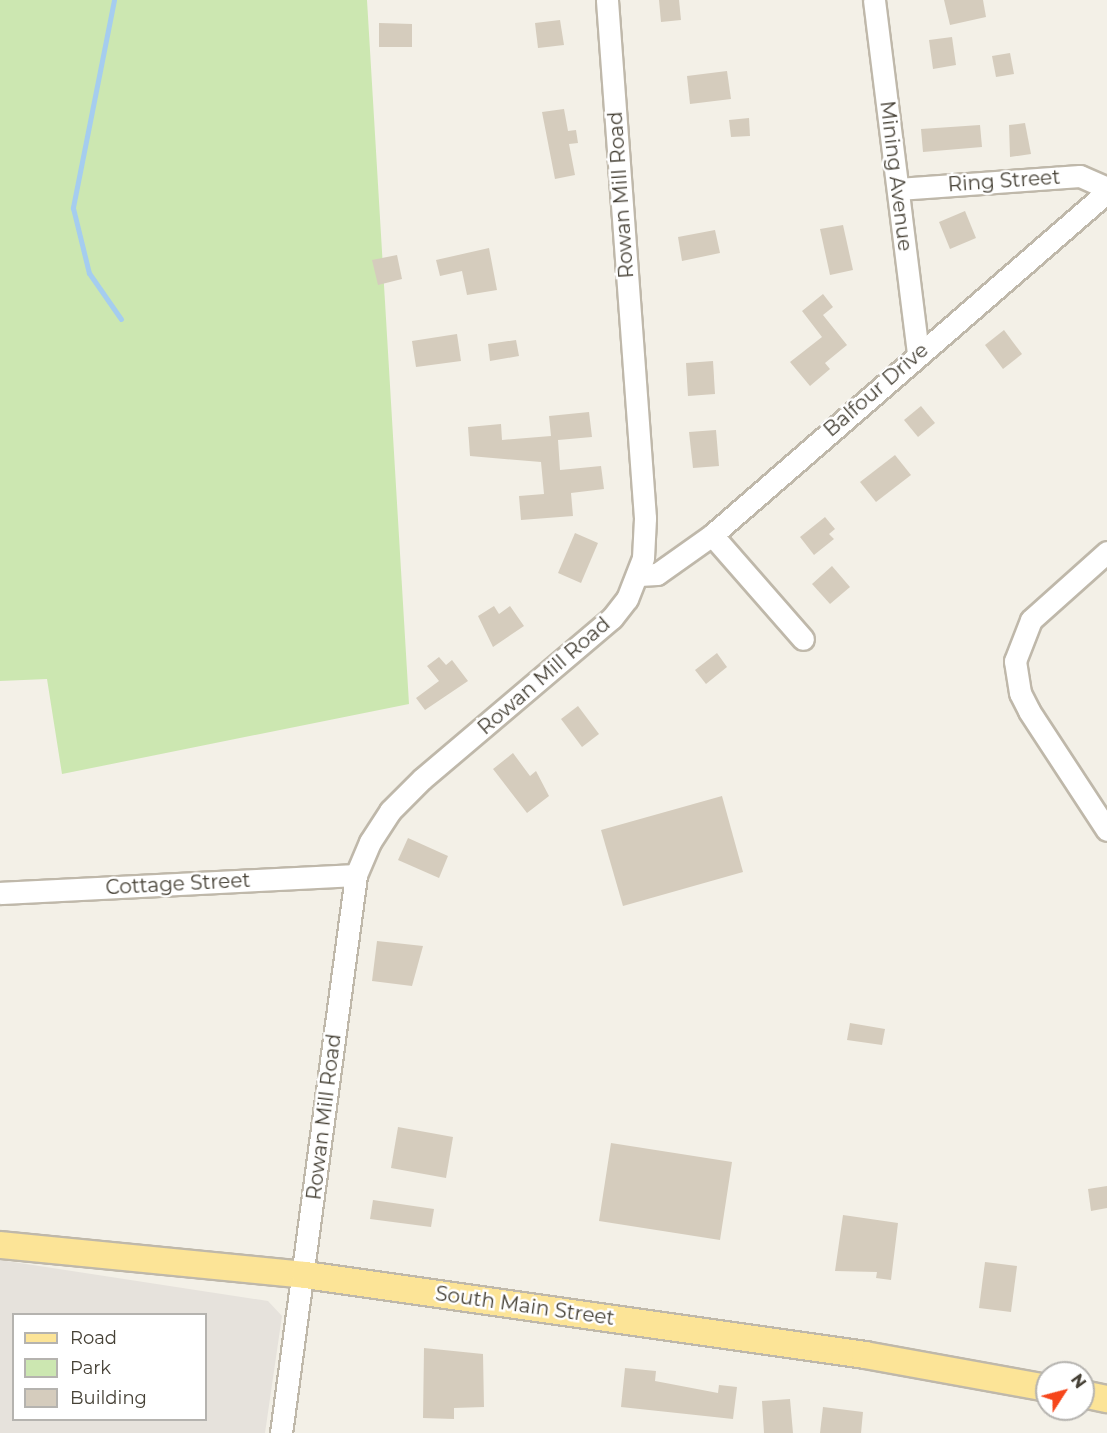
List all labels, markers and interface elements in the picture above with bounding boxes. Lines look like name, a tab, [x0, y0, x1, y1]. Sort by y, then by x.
street label: Mining Avenue	[875, 99, 917, 253]
street label: Rowan Mill Road	[603, 111, 639, 279]
street label: Ring Street	[947, 165, 1061, 197]
street label: Balfour Drive	[819, 338, 933, 442]
street label: Rowan Mill Road	[473, 612, 615, 740]
street label: Cottage Street	[105, 868, 251, 900]
street label: Rowan Mill Road	[302, 1033, 346, 1201]
street label: South Main Street	[434, 1282, 616, 1330]
legend	[12, 1313, 207, 1421]
text: Road	[70, 1327, 117, 1349]
text: Park	[70, 1357, 111, 1379]
north arrow	[1035, 1361, 1095, 1421]
text: N	[1067, 1370, 1090, 1392]
text: Building	[70, 1387, 147, 1409]

